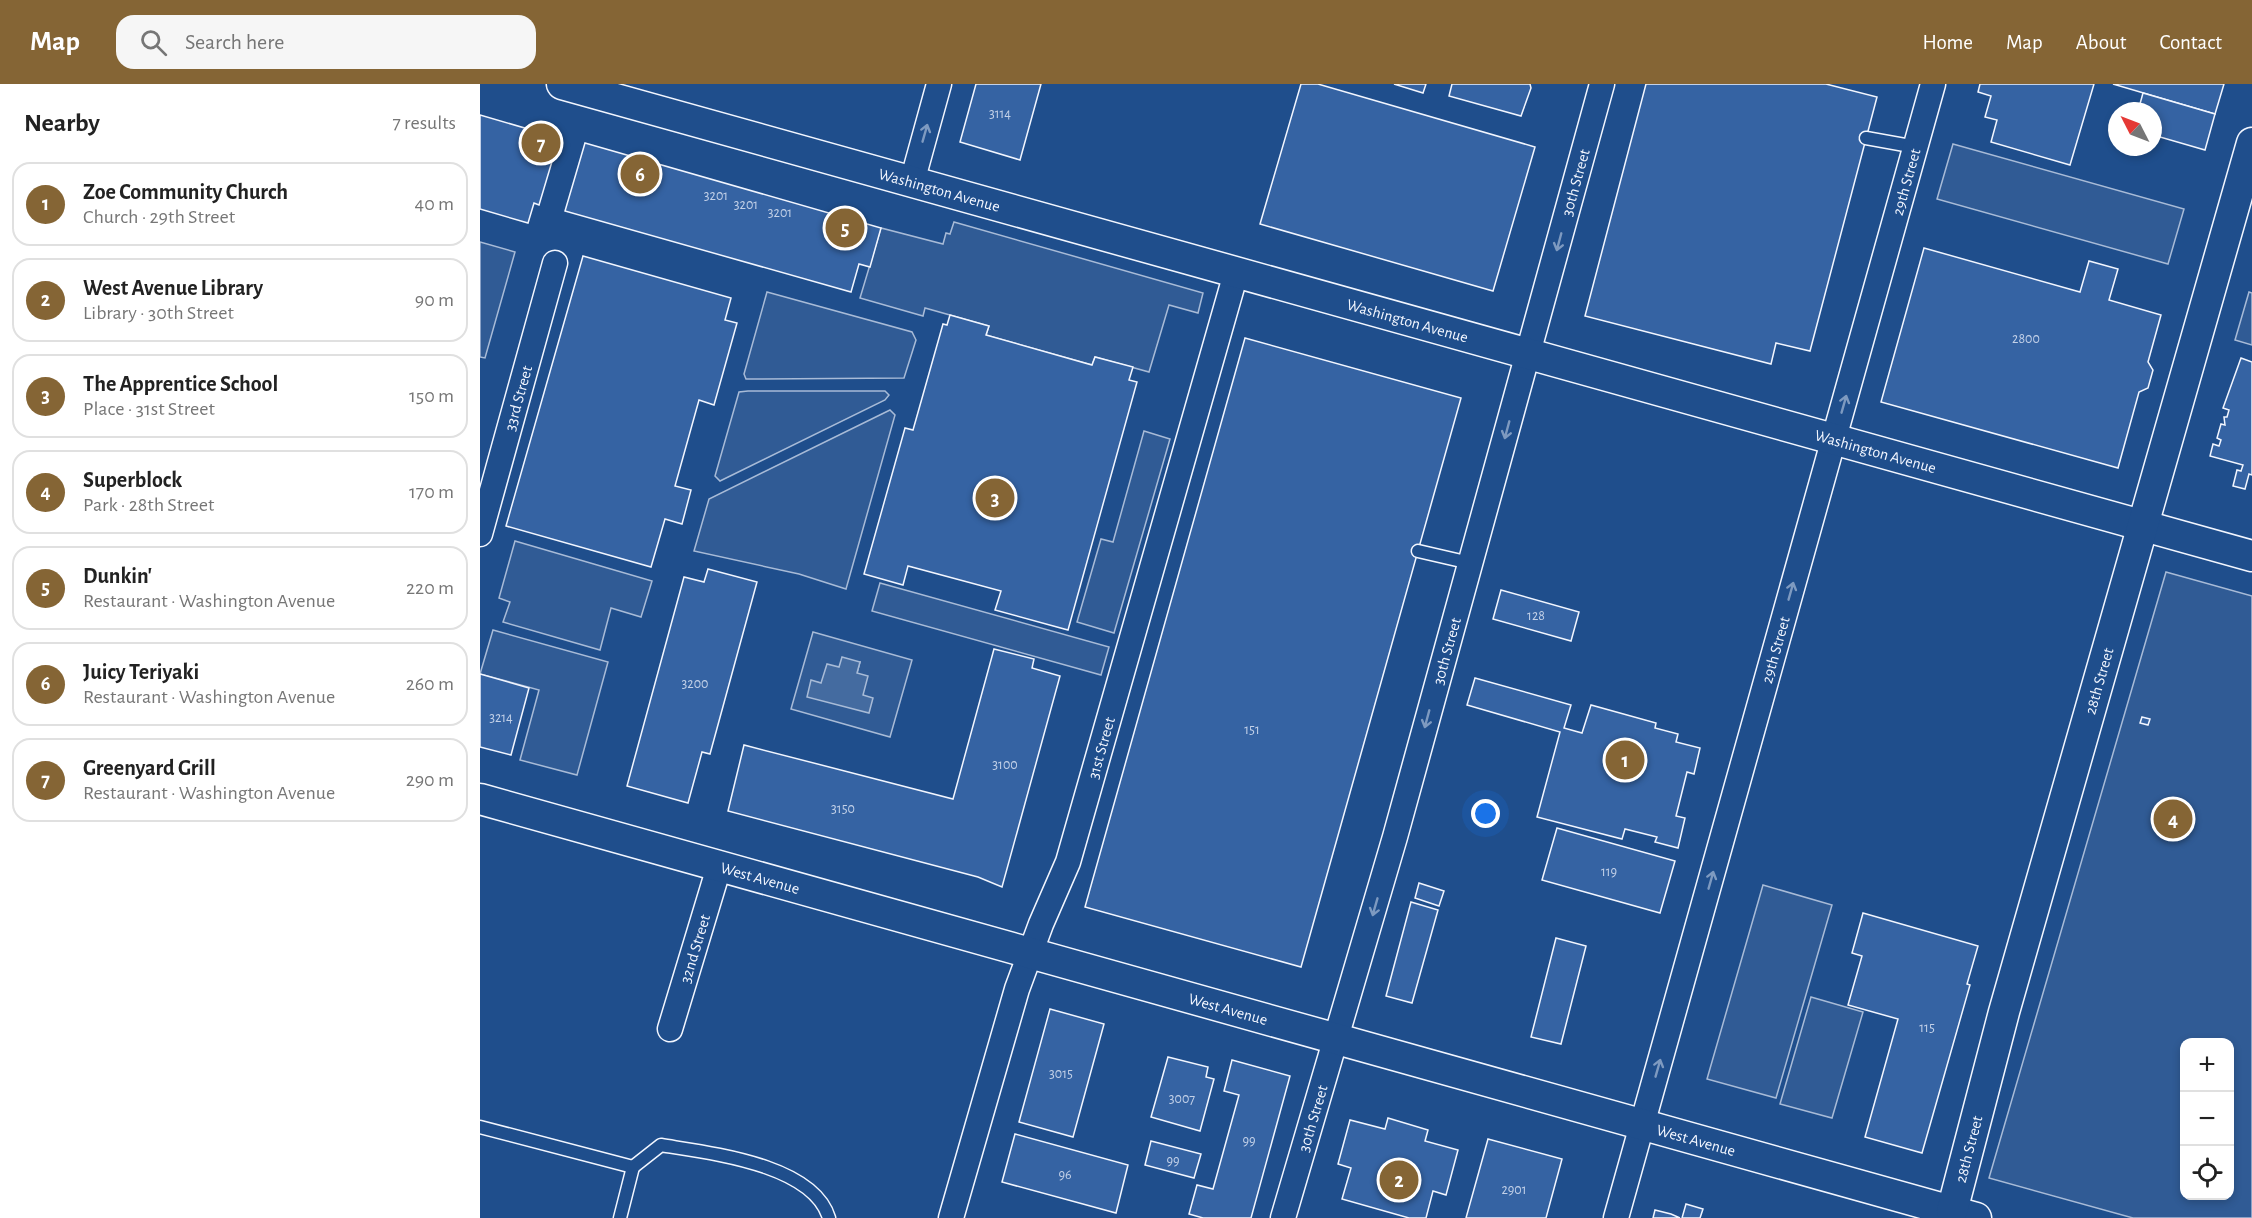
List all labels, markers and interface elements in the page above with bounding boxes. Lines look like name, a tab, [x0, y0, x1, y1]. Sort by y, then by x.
search box	[116, 15, 536, 69]
icon: search	[137, 26, 170, 59]
text: Map	[30, 28, 80, 56]
text: Search here	[185, 31, 284, 53]
text: Home	[1922, 32, 1973, 53]
text: Map	[2006, 32, 2043, 53]
text: About	[2076, 32, 2126, 53]
text: Contact	[2159, 32, 2222, 53]
north arrow	[2108, 102, 2162, 156]
house number: 3114	[989, 107, 1011, 121]
text: Nearby	[24, 110, 100, 136]
text: 7 results	[392, 113, 456, 133]
pin: 7	[522, 120, 560, 166]
one-way arrow	[920, 124, 932, 143]
street label: 30th Street	[1559, 147, 1593, 218]
street label: 29th Street	[1890, 147, 1924, 217]
pin: 6	[620, 152, 660, 196]
street label: Washington Avenue	[877, 166, 1002, 215]
text: Zoe Community Church	[83, 181, 288, 203]
house number: 3201	[704, 189, 728, 203]
text: 1	[42, 194, 49, 214]
text: 40 m	[415, 194, 454, 214]
house number: 3201	[734, 198, 758, 212]
house number: 3201	[768, 206, 792, 220]
pin: 5	[826, 206, 865, 250]
text: Church · 29th Street	[83, 207, 235, 227]
one-way arrow	[1553, 232, 1564, 251]
text: West Avenue Library	[83, 277, 263, 299]
text: 2	[41, 290, 50, 310]
text: 90 m	[415, 290, 454, 310]
street label: Washington Avenue	[1345, 297, 1470, 346]
text: Library · 30th Street	[83, 303, 234, 323]
house number: 2800	[2012, 332, 2040, 346]
street label: 33rd Street	[502, 364, 535, 433]
text: The Apprentice School	[83, 373, 278, 395]
text: 3	[41, 386, 50, 406]
text: 150 m	[409, 386, 454, 406]
one-way arrow	[1838, 395, 1850, 414]
text: Place · 31st Street	[83, 399, 215, 419]
one-way arrow	[1501, 420, 1512, 439]
street label: Washington Avenue	[1813, 427, 1938, 476]
text: Superblock	[83, 469, 182, 491]
pin: 3	[976, 476, 1014, 520]
text: 4	[40, 482, 51, 502]
text: 170 m	[409, 482, 454, 502]
text: Park · 28th Street	[83, 495, 214, 515]
text: Dunkin'	[83, 565, 152, 587]
text: 5	[41, 578, 50, 598]
text: 220 m	[406, 578, 454, 598]
one-way arrow	[1786, 582, 1797, 601]
text: Restaurant · Washington Avenue	[83, 591, 335, 611]
house number: 128	[1527, 609, 1545, 623]
street label: 29th Street	[1759, 615, 1793, 685]
street label: 30th Street	[1430, 616, 1464, 687]
street label: 28th Street	[2082, 646, 2117, 716]
text: Juicy Teriyaki	[83, 661, 199, 683]
text: 6	[41, 674, 50, 694]
text: 260 m	[406, 674, 454, 694]
house number: 3200	[682, 677, 708, 691]
text: Restaurant · Washington Avenue	[83, 687, 335, 707]
one-way arrow	[1421, 709, 1433, 728]
house number: 3214	[489, 711, 513, 725]
street label: 31st Street	[1085, 715, 1118, 781]
house number: 151	[1244, 723, 1260, 737]
pin: 1	[1606, 738, 1644, 782]
text: Greenyard Grill	[83, 757, 216, 779]
house number: 3100	[992, 758, 1018, 772]
text: 7	[41, 770, 50, 790]
text: 290 m	[406, 770, 454, 790]
text: Restaurant · Washington Avenue	[83, 783, 335, 803]
pin: 4	[2154, 796, 2192, 842]
your location	[1471, 799, 1500, 828]
house number: 3150	[831, 802, 855, 816]
street label: West Avenue	[719, 860, 801, 897]
house number: 119	[1601, 865, 1617, 879]
one-way arrow	[1705, 871, 1717, 890]
one-way arrow	[1369, 897, 1380, 916]
street label: 32nd Street	[677, 913, 713, 985]
street label: West Avenue	[1187, 991, 1269, 1028]
house number: 115	[1919, 1021, 1935, 1035]
map controls	[2180, 1038, 2234, 1200]
button: +	[2180, 1038, 2234, 1092]
one-way arrow	[1653, 1059, 1664, 1078]
house number: 3015	[1049, 1067, 1073, 1081]
street label: 30th Street	[1296, 1083, 1331, 1154]
house number: 3007	[1169, 1092, 1195, 1106]
button: −	[2180, 1092, 2234, 1146]
street label: 28th Street	[1953, 1114, 1986, 1185]
street label: West Avenue	[1655, 1122, 1737, 1159]
house number: 99	[1242, 1134, 1256, 1148]
button: locate	[2180, 1146, 2234, 1200]
house number: 99	[1166, 1154, 1180, 1168]
pin: 2	[1380, 1158, 1418, 1202]
house number: 96	[1058, 1168, 1072, 1182]
house number: 2901	[1501, 1183, 1527, 1197]

